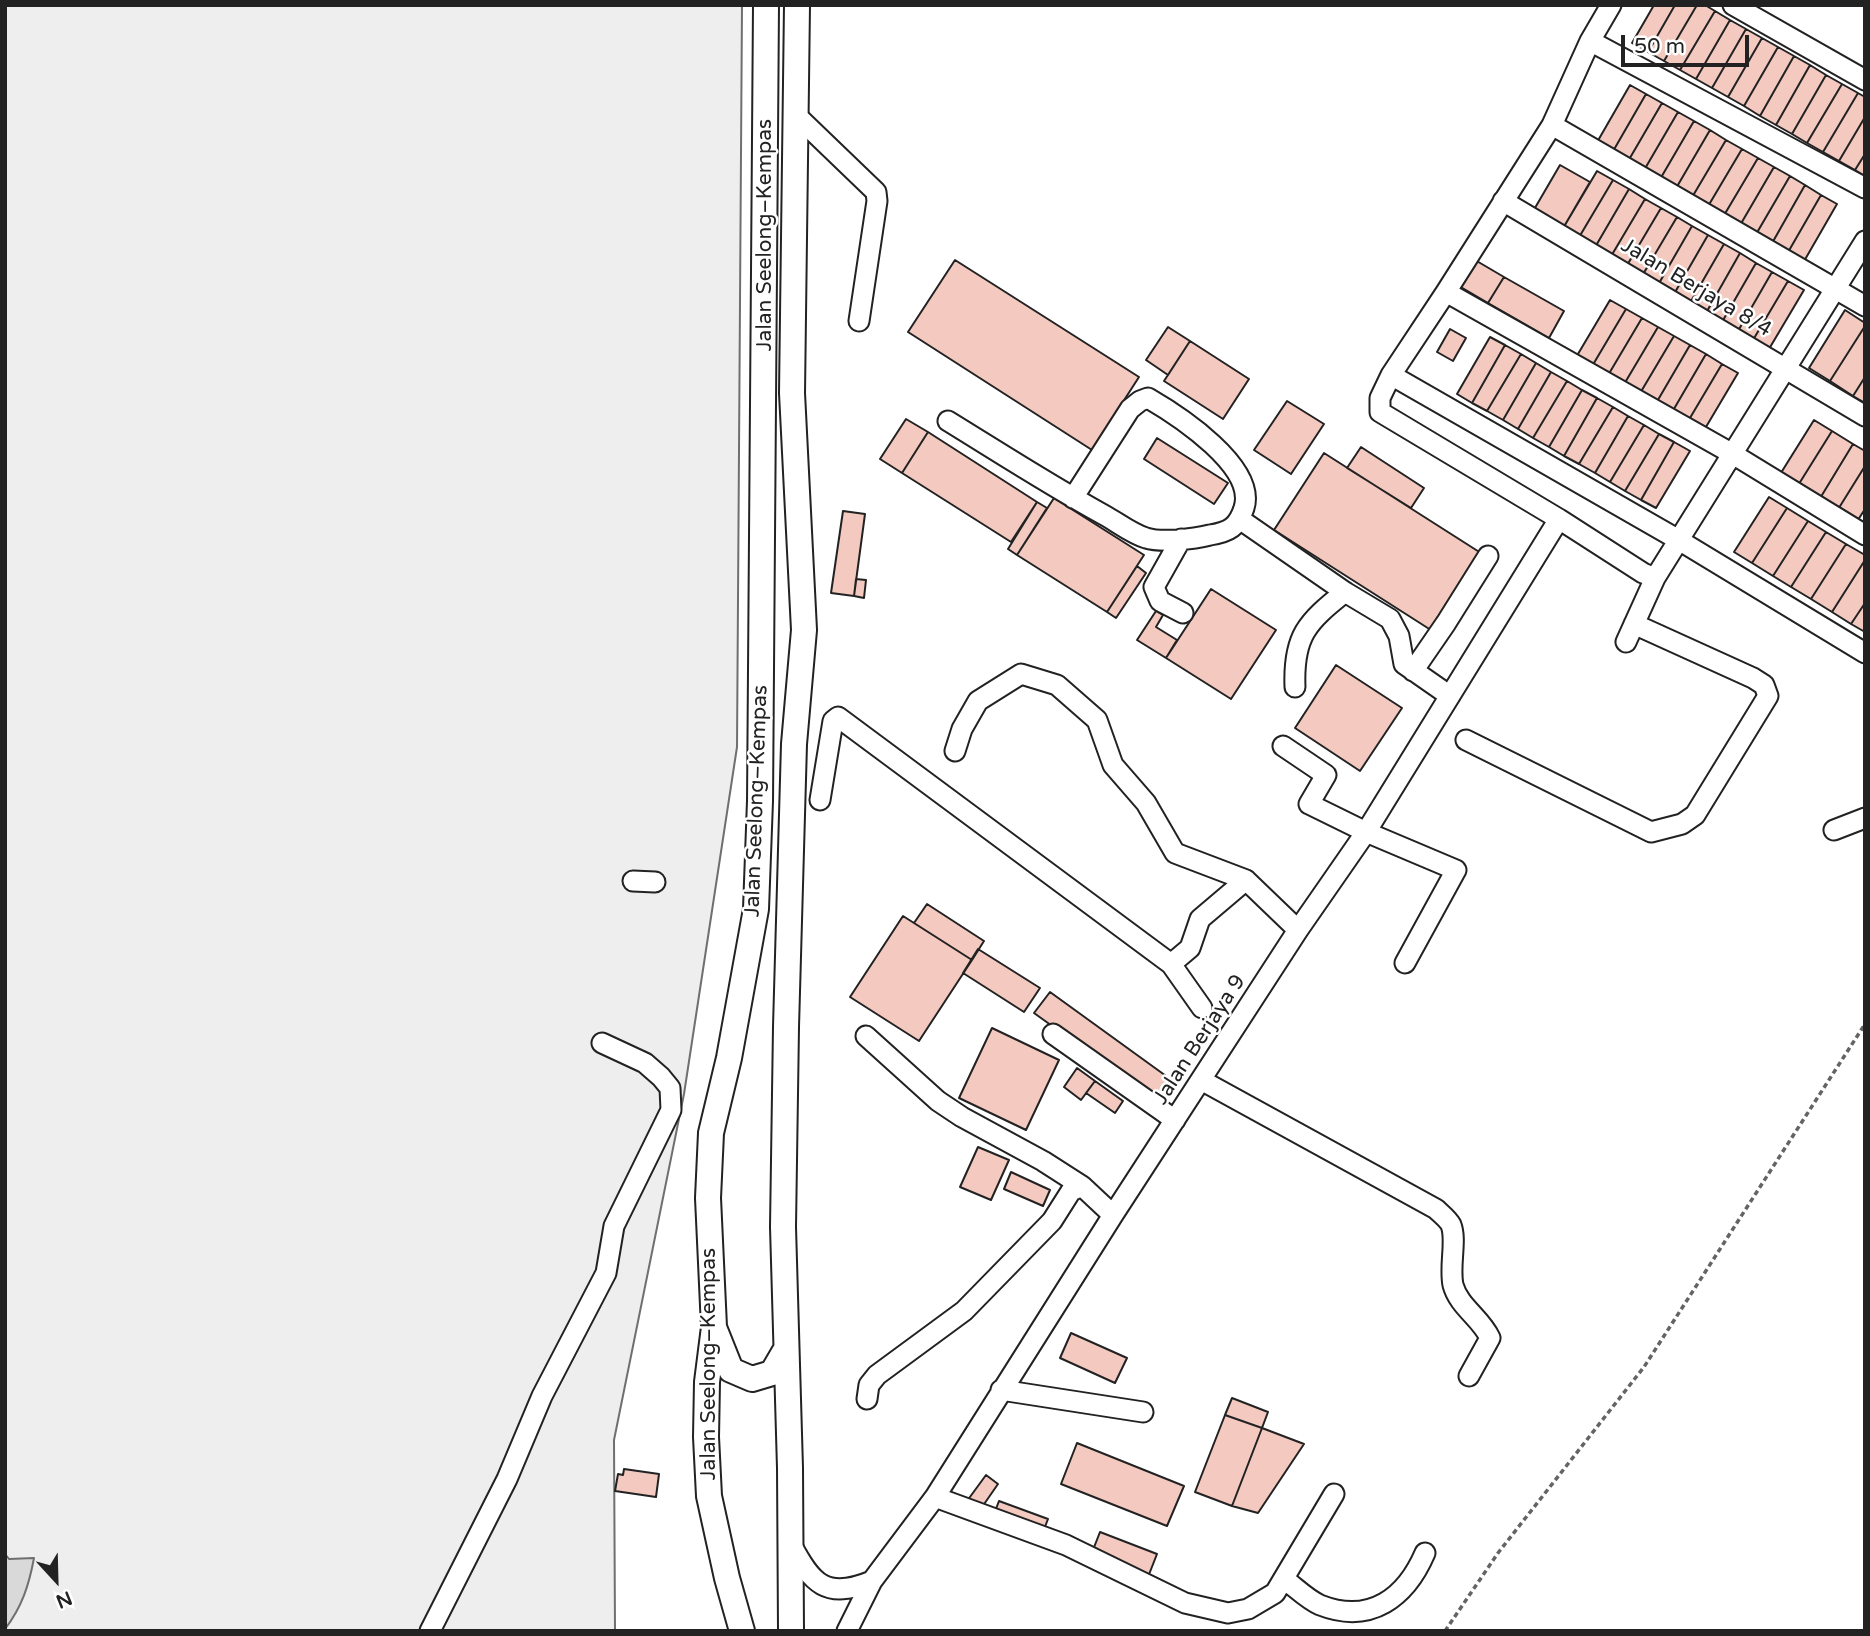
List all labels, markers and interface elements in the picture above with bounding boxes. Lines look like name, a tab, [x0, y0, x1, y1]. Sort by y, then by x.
scale bar	[1625, 21, 1753, 65]
text: 50 m	[1634, 34, 1685, 59]
street label: Jalan Seelong–Kempas	[752, 119, 778, 351]
street label: Jalan Berjaya 8/4	[1616, 233, 1776, 343]
street label: Jalan Seelong–Kempas	[740, 684, 774, 918]
street label: Jalan Berjaya 9	[1149, 970, 1251, 1110]
street label: Jalan Seelong–Kempas	[696, 1248, 722, 1480]
north arrow	[21, 1545, 91, 1615]
text: N	[53, 1586, 75, 1613]

